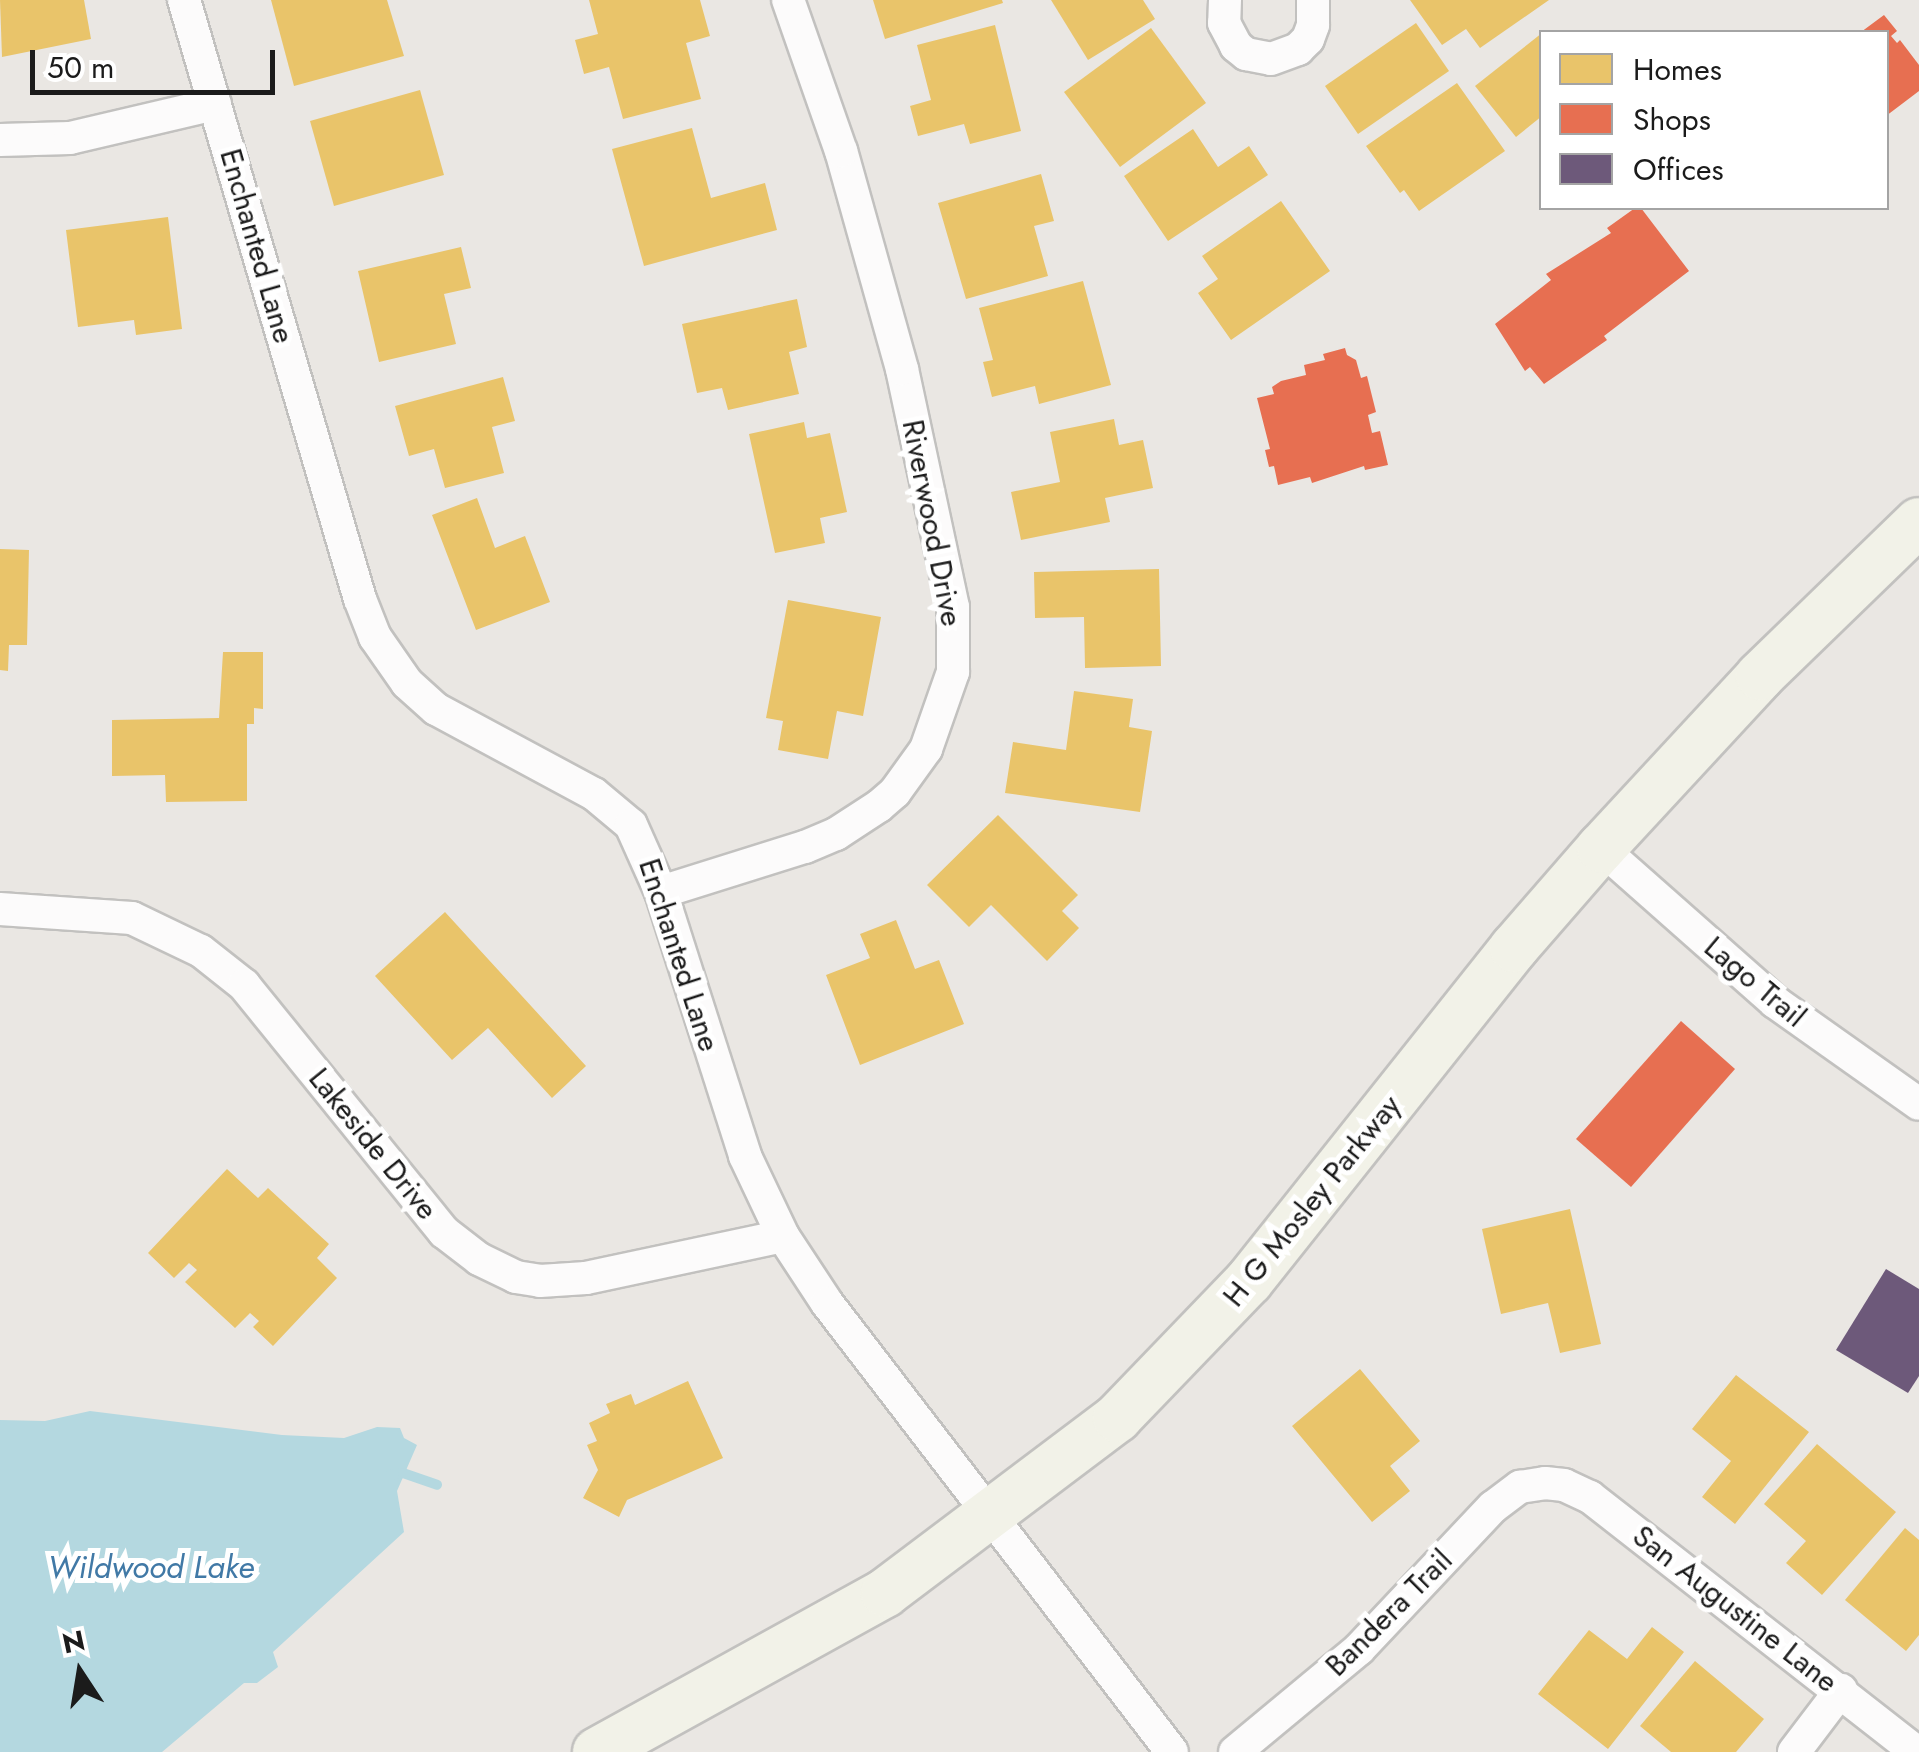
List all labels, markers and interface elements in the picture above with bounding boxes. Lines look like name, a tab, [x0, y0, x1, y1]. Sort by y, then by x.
scale bar	[35, 30, 280, 92]
legend	[1539, 30, 1889, 210]
text: 50 m	[47, 46, 114, 89]
text: Homes	[1633, 48, 1722, 91]
text: Shops	[1633, 98, 1711, 141]
street label: Enchanted Lane	[212, 145, 302, 347]
text: Offices	[1633, 148, 1724, 191]
street label: Riverwood Drive	[894, 417, 970, 629]
street label: Enchanted Lane	[631, 854, 727, 1056]
street label: Lago Trail	[1697, 929, 1813, 1035]
street label: Lakeside Drive	[301, 1061, 445, 1227]
street label: H G Mosley Parkway	[1216, 1088, 1408, 1314]
street label: San Augustine Lane	[1625, 1518, 1845, 1700]
street label: Bandera Trail	[1318, 1542, 1460, 1684]
water label: Wildwood Lake	[48, 1548, 254, 1586]
text: N	[59, 1620, 89, 1665]
north arrow	[30, 1622, 130, 1722]

